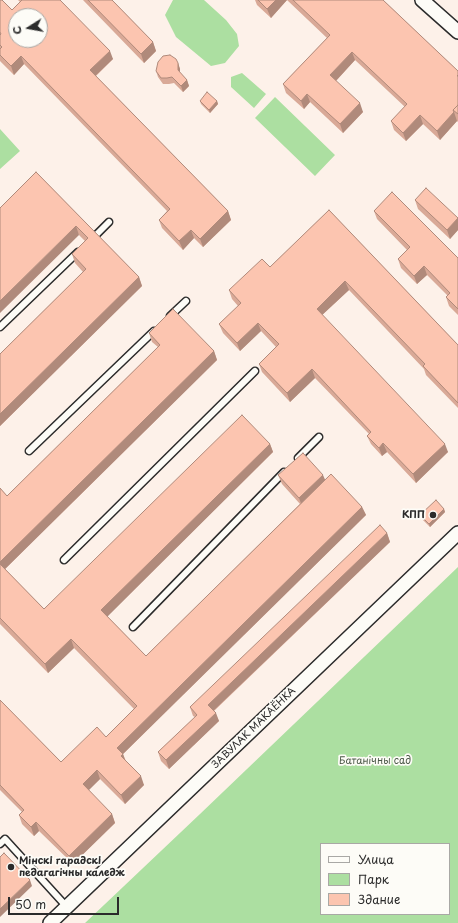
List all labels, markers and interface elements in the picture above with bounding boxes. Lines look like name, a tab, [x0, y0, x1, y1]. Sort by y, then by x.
north arrow	[8, 8, 48, 48]
text: С	[8, 25, 26, 36]
place label: КПП	[402, 509, 425, 521]
marker: КПП	[428, 510, 438, 520]
street label: ЗАВУЛАК МАКАЁНКА	[210, 685, 298, 771]
park label: Батанічны сад	[339, 755, 411, 767]
legend	[320, 843, 450, 915]
text: Улица	[358, 850, 394, 868]
place label: Мінскі гарадскі педагагічны каледж	[19, 855, 125, 878]
marker: Мінскі гарадскі педагагічны каледж	[6, 862, 16, 872]
text: Парк	[358, 870, 389, 888]
scale bar	[10, 889, 121, 915]
text: Здание	[358, 890, 400, 908]
text: 50 m	[15, 895, 46, 913]

